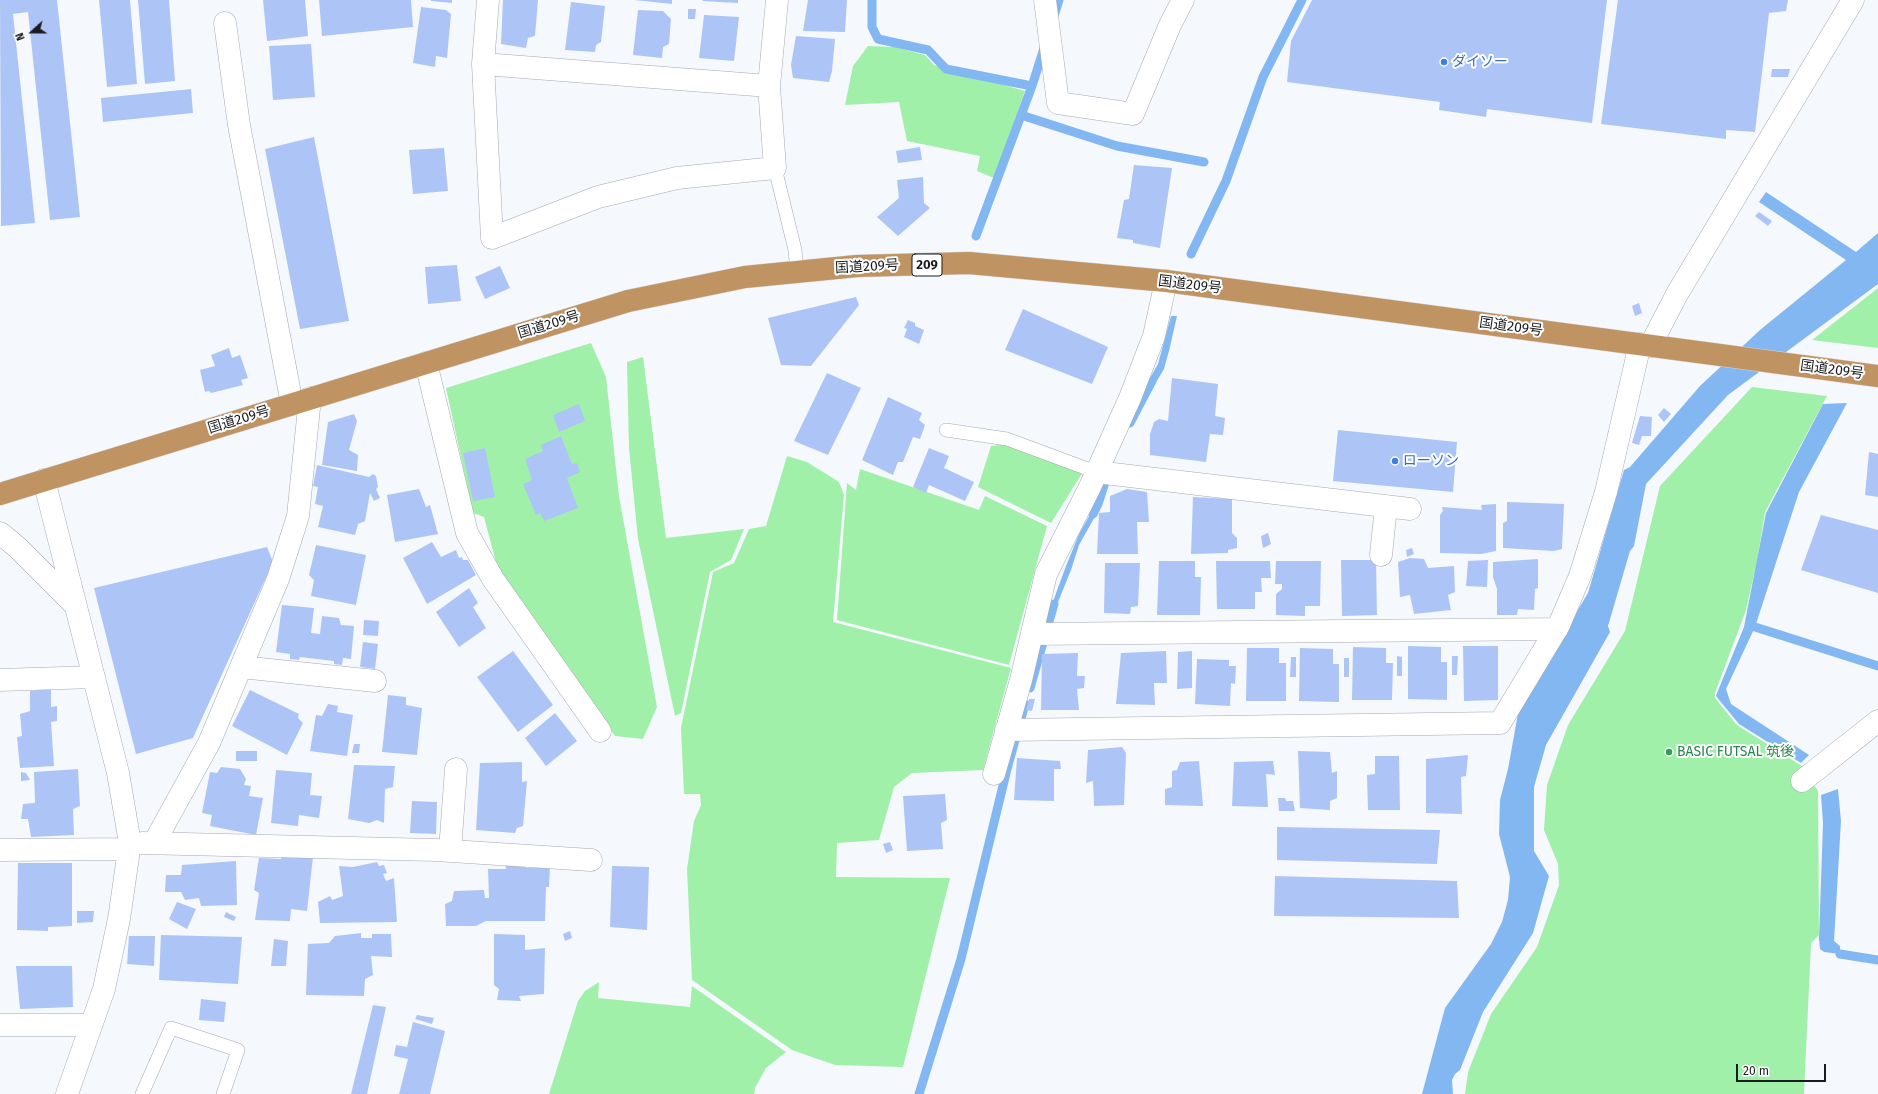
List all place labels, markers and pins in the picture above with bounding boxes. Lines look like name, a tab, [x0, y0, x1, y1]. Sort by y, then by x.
place label: ダイソー	[1452, 54, 1508, 70]
marker: ダイソー	[1439, 57, 1449, 67]
place label: ローソン	[1403, 453, 1459, 469]
marker: ローソン	[1390, 456, 1400, 466]
place label: BASIC FUTSAL 筑後	[1677, 744, 1794, 760]
marker: BASIC FUTSAL 筑後	[1664, 747, 1674, 757]

